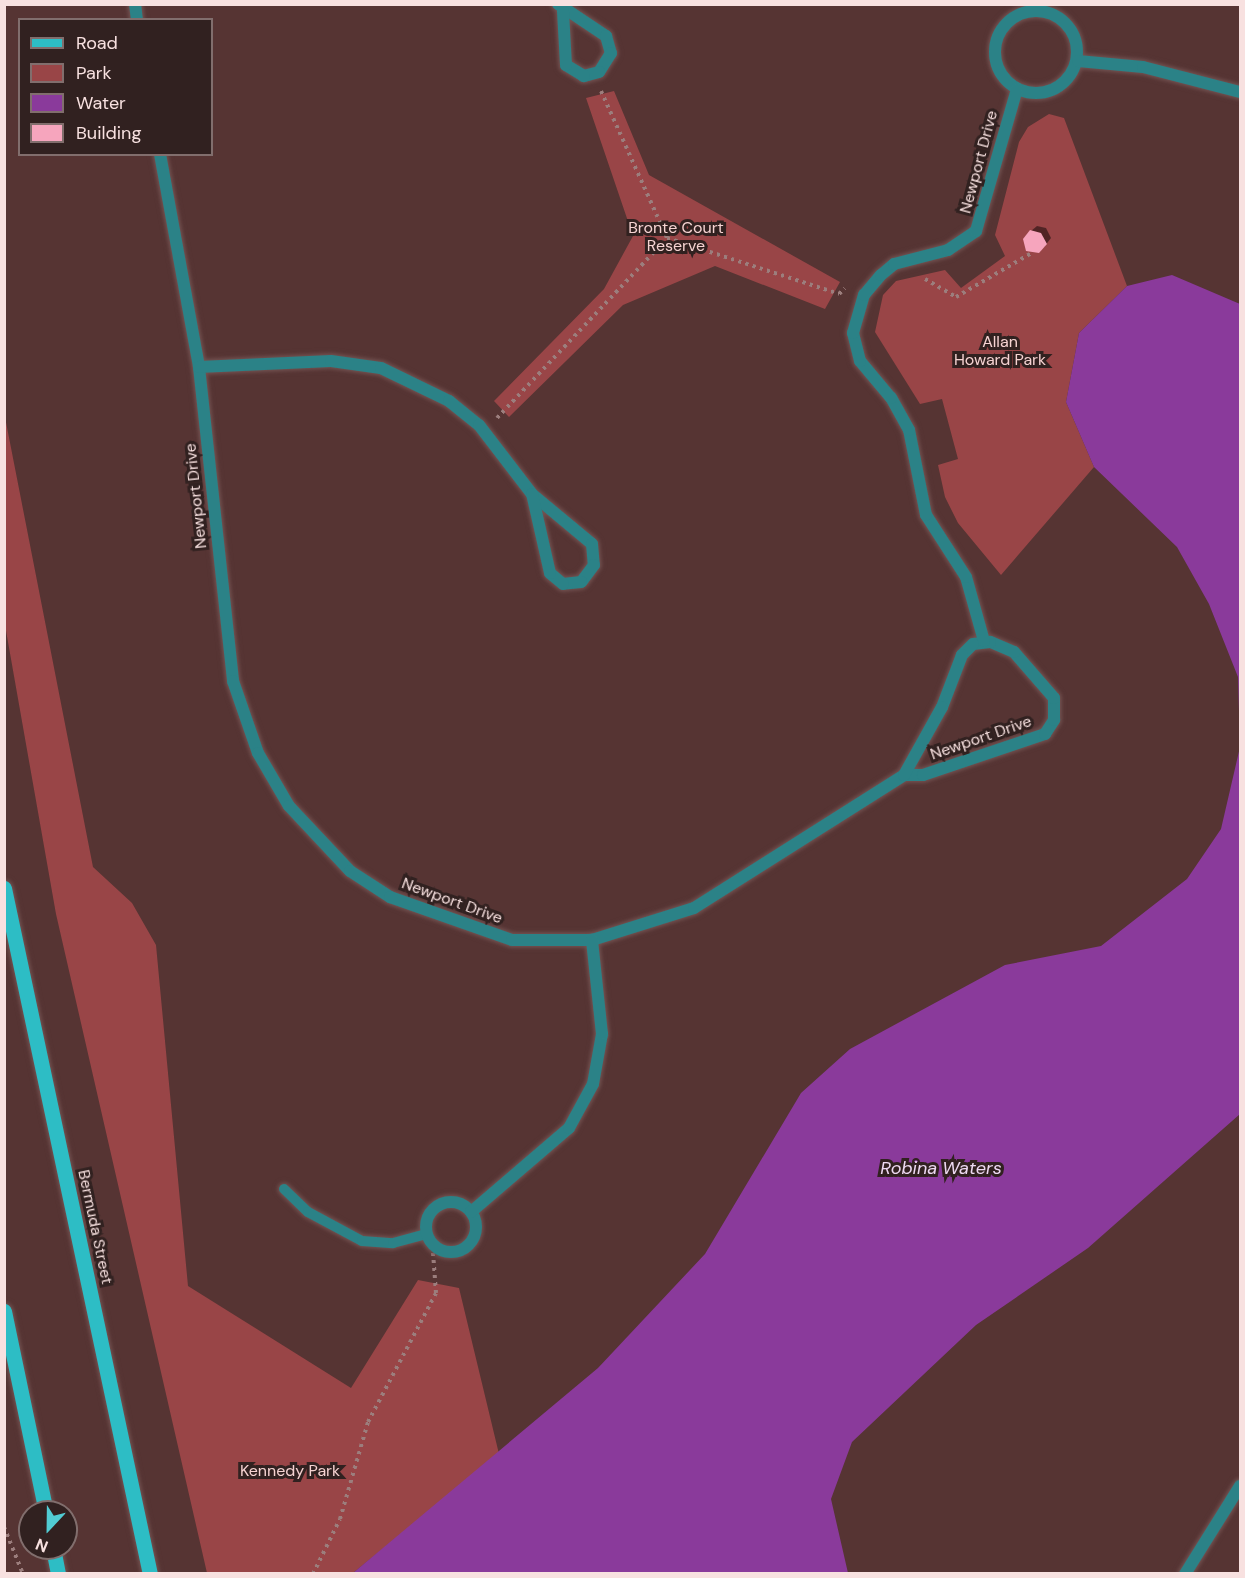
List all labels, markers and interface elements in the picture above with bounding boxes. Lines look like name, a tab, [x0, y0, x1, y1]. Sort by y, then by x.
legend	[18, 18, 213, 156]
text: Road	[76, 31, 118, 55]
text: Park	[76, 61, 112, 85]
text: Water	[76, 91, 126, 115]
street label: Newport Drive	[956, 108, 1002, 216]
text: Building	[76, 121, 141, 145]
park label: Bronte Court Reserve	[628, 218, 724, 256]
park label: Allan Howard Park	[954, 332, 1046, 370]
street label: Newport Drive	[181, 442, 211, 550]
street label: Newport Drive	[928, 712, 1034, 764]
street label: Newport Drive	[399, 874, 505, 928]
water label: Robina Waters	[880, 1157, 1002, 1179]
street label: Bermuda Street	[74, 1168, 116, 1286]
park label: Kennedy Park	[240, 1461, 340, 1481]
north arrow	[18, 1500, 78, 1560]
text: N	[32, 1533, 51, 1557]

